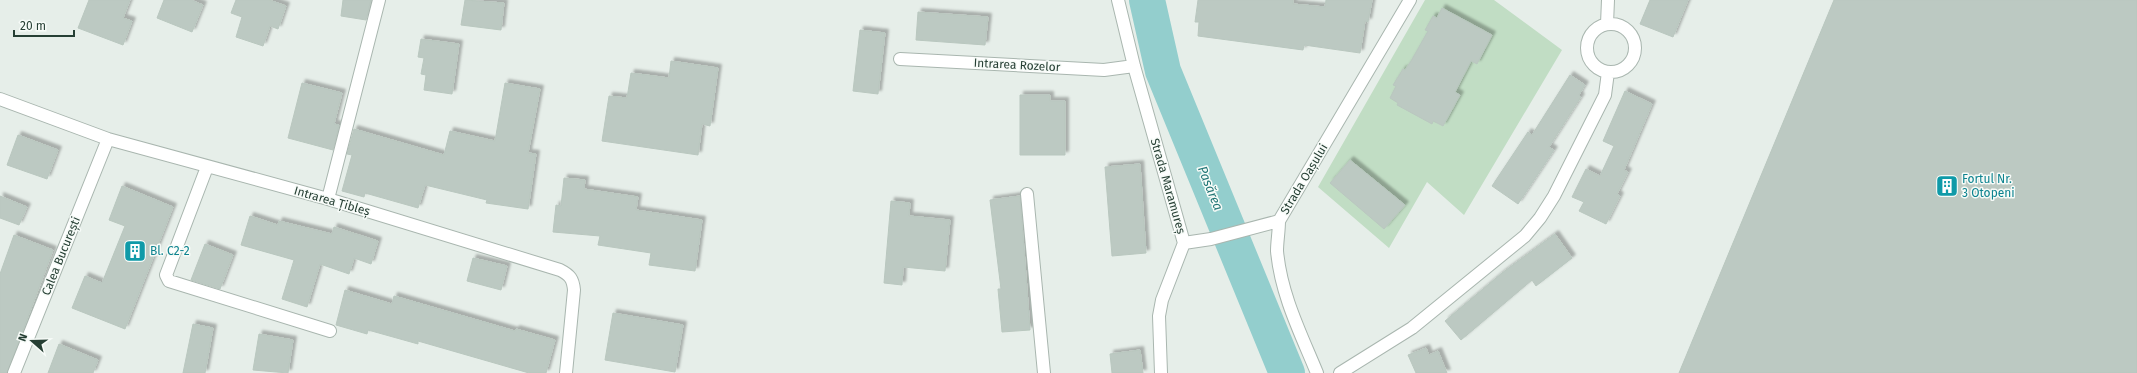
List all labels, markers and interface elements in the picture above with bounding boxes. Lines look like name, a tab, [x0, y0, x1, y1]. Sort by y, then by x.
scale bar	[14, 12, 74, 38]
text: 20 m	[20, 19, 46, 33]
street label: Intrarea Rozelor	[973, 56, 1061, 74]
street label: Strada Maramureș	[1147, 137, 1188, 236]
street label: Strada Oașului	[1278, 141, 1331, 217]
water label: Pasărea	[1195, 164, 1226, 213]
place label: Fortul Nr. 3 Otopeni	[1962, 172, 2015, 200]
building icon: Fortul Nr. 3 Otopeni	[1934, 173, 1960, 199]
street label: Intrarea Țibleș	[292, 183, 372, 220]
street label: Calea București	[39, 215, 84, 298]
building icon: Bl. C2-2	[122, 238, 148, 264]
place label: Bl. C2-2	[150, 244, 190, 258]
north arrow	[12, 321, 52, 361]
text: N	[16, 332, 30, 343]

